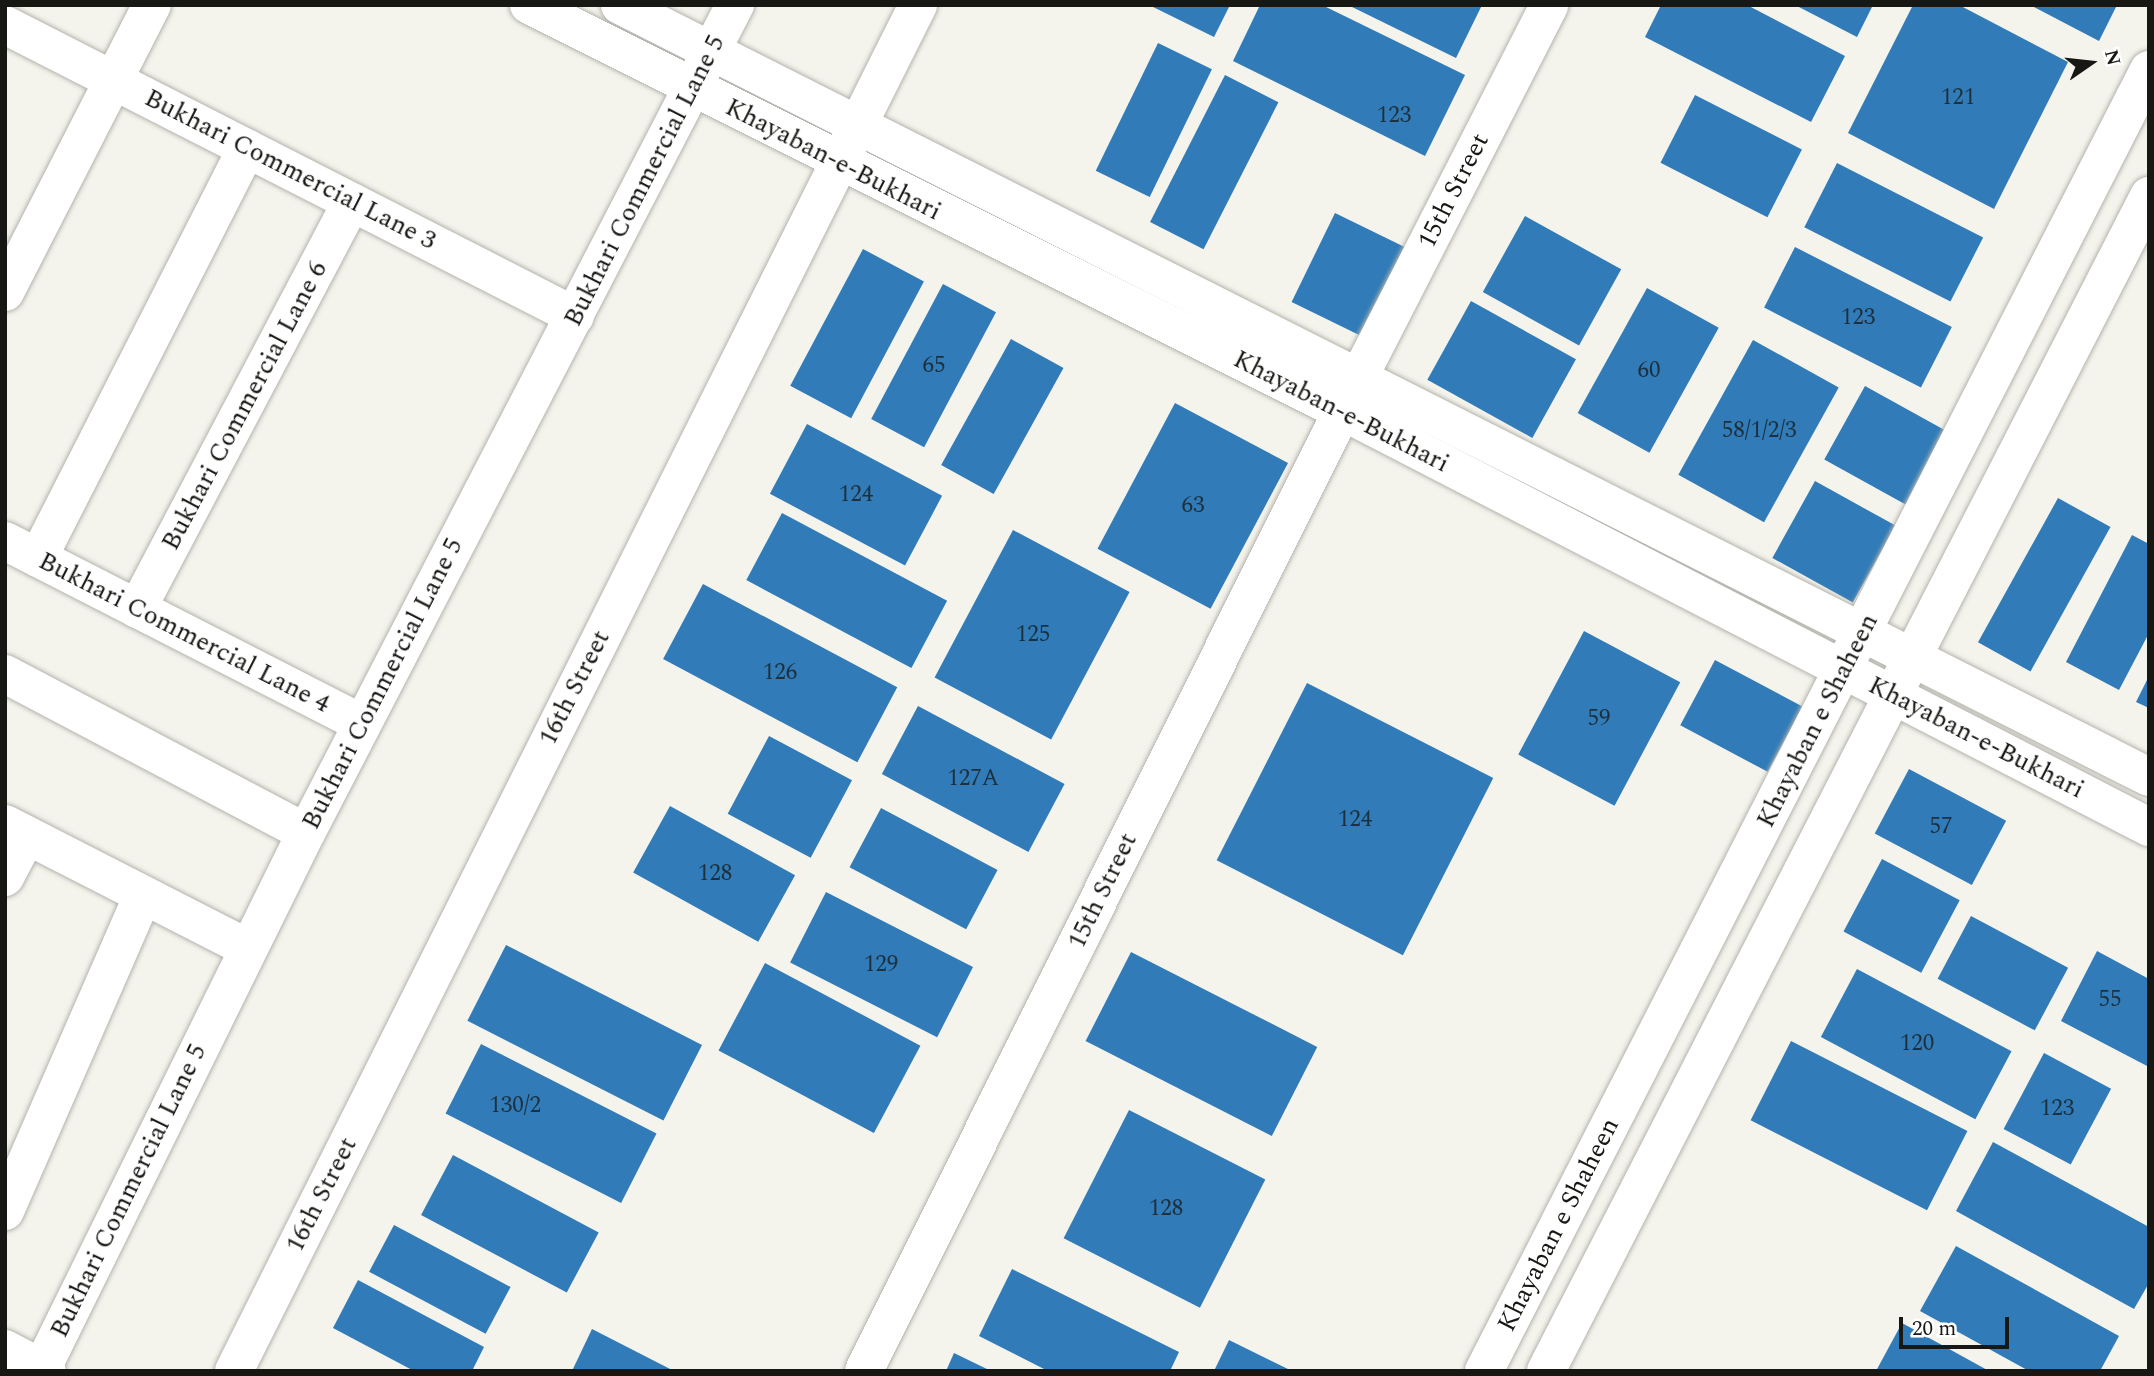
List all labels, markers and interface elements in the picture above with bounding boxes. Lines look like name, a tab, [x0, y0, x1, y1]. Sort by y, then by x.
north arrow	[2056, 28, 2126, 98]
street label: Bukhari Commercial Lane 5	[558, 30, 732, 332]
text: N	[2096, 47, 2128, 69]
street label: Bukhari Commercial Lane 3	[139, 83, 441, 257]
house number: 121	[1941, 84, 1975, 112]
street label: Khayaban-e-Bukhari	[720, 92, 946, 228]
house number: 123	[1377, 102, 1411, 130]
street label: 15th Street	[1412, 128, 1496, 254]
street label: Bukhari Commercial Lane 6	[155, 256, 335, 556]
house number: 123	[1841, 304, 1875, 332]
street label: Khayaban-e-Bukhari	[1228, 344, 1454, 480]
house number: 65	[923, 352, 945, 380]
house number: 60	[1638, 357, 1660, 385]
house number: 58/1/2/3	[1722, 417, 1796, 445]
house number: 124	[839, 481, 873, 509]
house number: 63	[1182, 492, 1204, 520]
street label: Bukhari Commercial Lane 5	[296, 533, 470, 835]
street label: Bukhari Commercial Lane 4	[33, 546, 335, 720]
street label: Khayaban e Shaheen	[1751, 609, 1885, 833]
house number: 125	[1016, 621, 1050, 649]
street label: 16th Street	[533, 625, 617, 751]
house number: 126	[763, 659, 797, 687]
street label: Khayaban-e-Bukhari	[1863, 670, 2089, 806]
house number: 59	[1588, 705, 1610, 733]
house number: 127A	[947, 765, 999, 793]
house number: 124	[1338, 806, 1372, 834]
house number: 57	[1930, 813, 1952, 841]
street label: 15th Street	[1062, 828, 1144, 954]
house number: 128	[698, 860, 732, 888]
house number: 129	[864, 951, 898, 979]
house number: 55	[2099, 986, 2121, 1014]
house number: 120	[1900, 1030, 1934, 1058]
street label: Bukhari Commercial Lane 5	[44, 1039, 214, 1343]
house number: 130/2	[489, 1092, 541, 1120]
house number: 123	[2040, 1095, 2074, 1123]
street label: Khayaban e Shaheen	[1492, 1113, 1626, 1337]
street label: 16th Street	[280, 1132, 364, 1258]
house number: 128	[1149, 1195, 1183, 1223]
scale bar	[1902, 1302, 2012, 1346]
text: 20 m	[1912, 1313, 1956, 1345]

